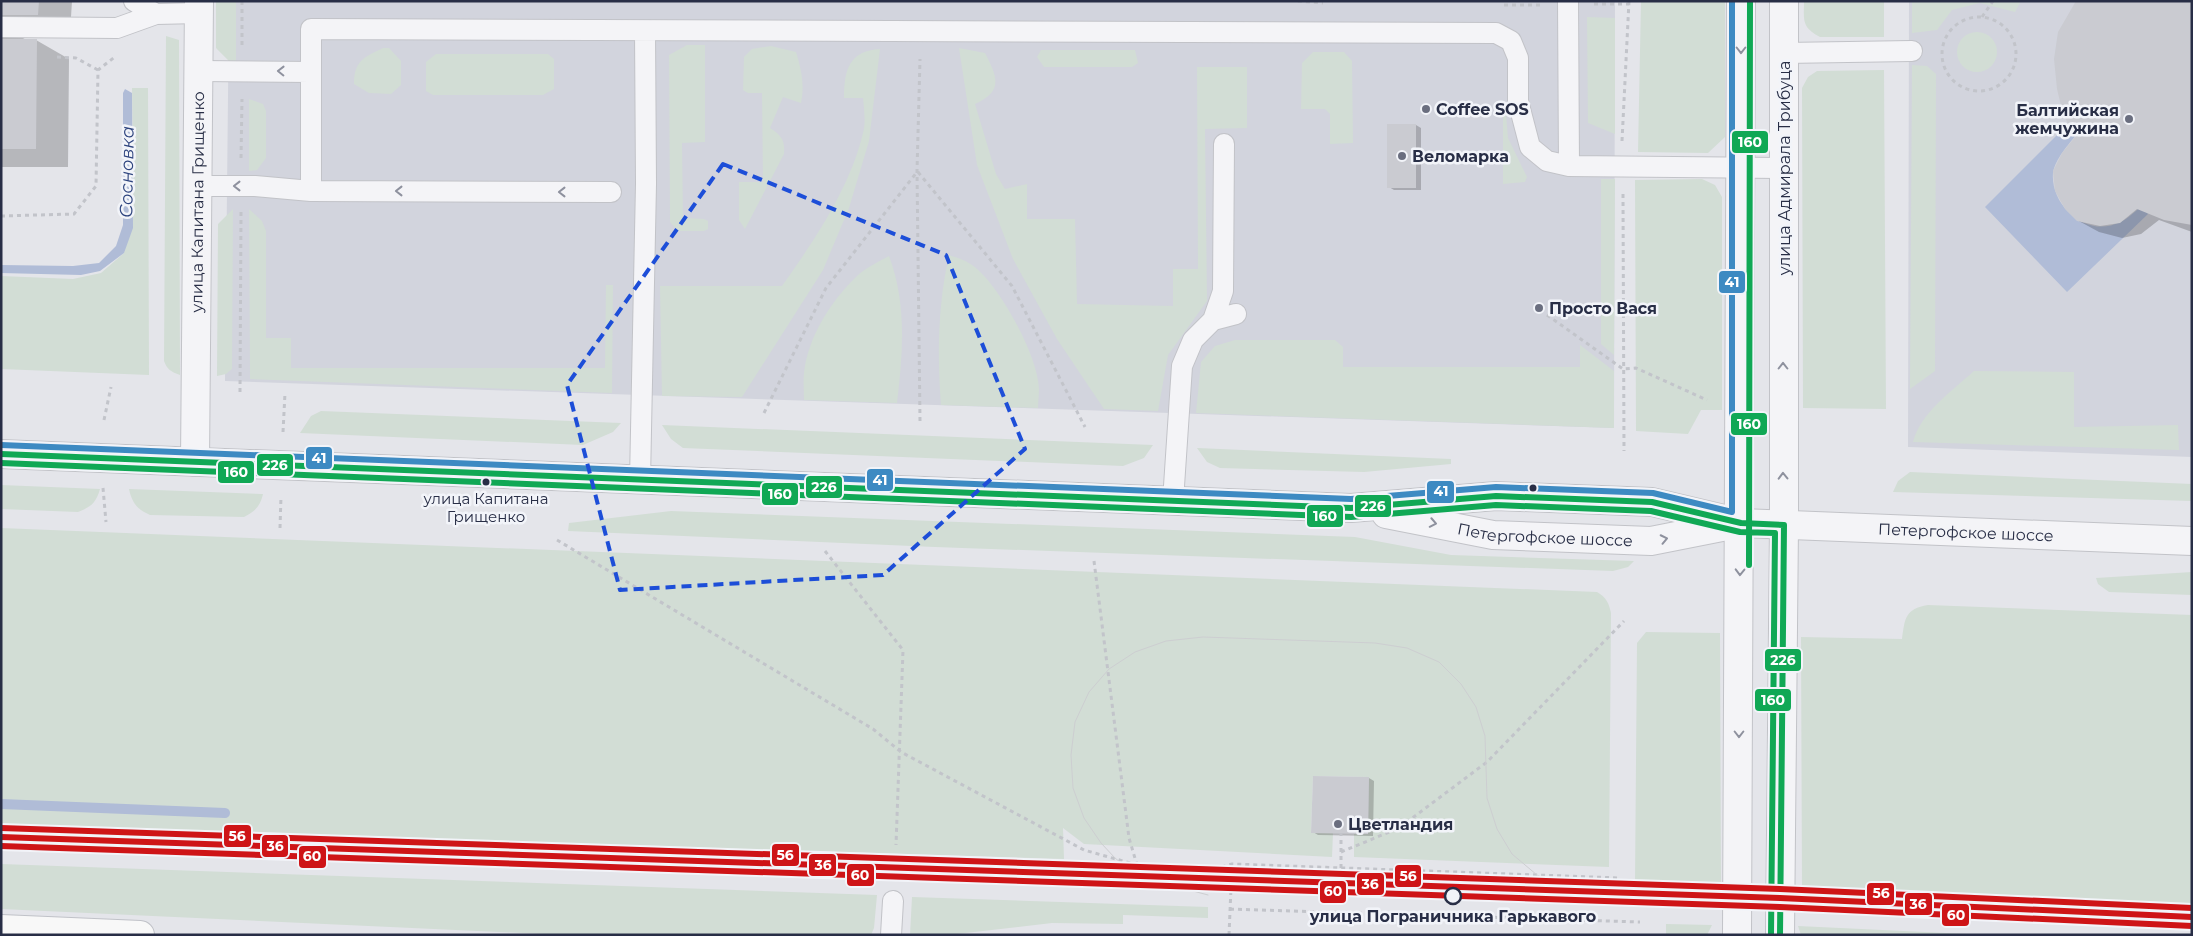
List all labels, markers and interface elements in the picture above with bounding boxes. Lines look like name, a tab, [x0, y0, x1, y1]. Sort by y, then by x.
one-way arrow	[1736, 46, 1746, 54]
street label: улица Адмирала Трибуца	[1775, 61, 1794, 276]
one-way arrow	[277, 66, 285, 77]
street label: улица Капитана Грищенко	[187, 91, 208, 314]
place label: Coffee SOS	[1436, 100, 1529, 119]
place label: Балтийская жемчужина	[2015, 101, 2119, 138]
marker: Coffee SOS	[1420, 103, 1432, 115]
marker: Балтийская жемчужина	[2123, 113, 2135, 125]
water label: Сосновка	[115, 126, 139, 218]
line badge: 160	[1731, 130, 1769, 154]
text: 160	[1738, 133, 1762, 151]
place label: Веломарка	[1412, 147, 1509, 166]
marker: Веломарка	[1396, 150, 1408, 162]
one-way arrow	[233, 181, 240, 191]
one-way arrow	[395, 186, 403, 196]
one-way arrow	[558, 187, 566, 197]
line badge: 41	[1718, 270, 1746, 294]
text: 41	[1725, 273, 1739, 291]
place label: Просто Вася	[1549, 299, 1657, 318]
marker: Просто Вася	[1533, 302, 1545, 314]
one-way arrow	[1778, 362, 1788, 370]
line badge: 160	[1730, 412, 1768, 436]
text: 160	[1737, 415, 1761, 433]
line badge: 41	[305, 446, 333, 470]
text: 41	[312, 449, 326, 467]
line badge: 226	[256, 453, 294, 477]
text: 226	[262, 456, 288, 474]
line badge: 160	[217, 460, 255, 484]
text: 160	[224, 463, 248, 481]
line badge: 41	[866, 468, 894, 492]
text: 41	[873, 471, 887, 489]
one-way arrow	[1778, 472, 1788, 480]
line badge: 226	[805, 475, 843, 499]
marker: улица Капитана Грищенко	[481, 477, 491, 487]
text: 226	[811, 478, 837, 496]
line badge: 41	[1426, 480, 1455, 504]
line badge: 160	[761, 482, 799, 506]
text: 41	[1434, 482, 1448, 500]
unlabelled marker	[1528, 483, 1538, 493]
text: 160	[768, 485, 792, 503]
place label: улица Капитана Грищенко	[423, 489, 548, 526]
line badge: 226	[1354, 494, 1392, 518]
text: 226	[1360, 497, 1386, 515]
line badge: 160	[1306, 504, 1344, 528]
text: 160	[1313, 507, 1337, 525]
one-way arrow	[1428, 518, 1437, 528]
street label: Петергофское шоссе	[1456, 519, 1633, 550]
street label: Петергофское шоссе	[1878, 519, 2054, 545]
one-way arrow	[1659, 534, 1668, 544]
one-way arrow	[1735, 568, 1745, 576]
line badge: 226	[1764, 648, 1802, 672]
text: 226	[1770, 651, 1796, 669]
line badge: 160	[1754, 688, 1792, 712]
text: 160	[1761, 691, 1785, 709]
one-way arrow	[1734, 730, 1744, 738]
place label: Цветландия	[1348, 815, 1453, 834]
marker: Цветландия	[1332, 818, 1344, 830]
line badge: 56	[223, 824, 252, 848]
text: 56	[228, 827, 246, 845]
line badge: 36	[261, 834, 289, 858]
text: 36	[265, 837, 284, 855]
line badge: 56	[771, 843, 800, 867]
line badge: 60	[298, 845, 327, 869]
text: 56	[776, 846, 794, 864]
text: 60	[303, 847, 321, 865]
line badge: 36	[808, 853, 837, 877]
text: 36	[813, 856, 832, 874]
line badge: 60	[846, 863, 875, 887]
line badge: 56	[1394, 864, 1422, 888]
text: 60	[851, 866, 869, 884]
text: 56	[1399, 867, 1417, 885]
line badge: 36	[1356, 872, 1385, 896]
text: 36	[1360, 875, 1379, 893]
line badge: 60	[1319, 880, 1347, 904]
text: 60	[1324, 882, 1342, 900]
line badge: 56	[1866, 882, 1895, 906]
text: 56	[1872, 884, 1890, 902]
marker: улица Пограничника Гарькавого	[1444, 887, 1462, 905]
line badge: 36	[1904, 892, 1933, 916]
text: 36	[1908, 895, 1927, 913]
line badge: 60	[1941, 903, 1970, 927]
text: 60	[1947, 906, 1965, 924]
place label: улица Пограничника Гарькавого	[1309, 907, 1596, 926]

